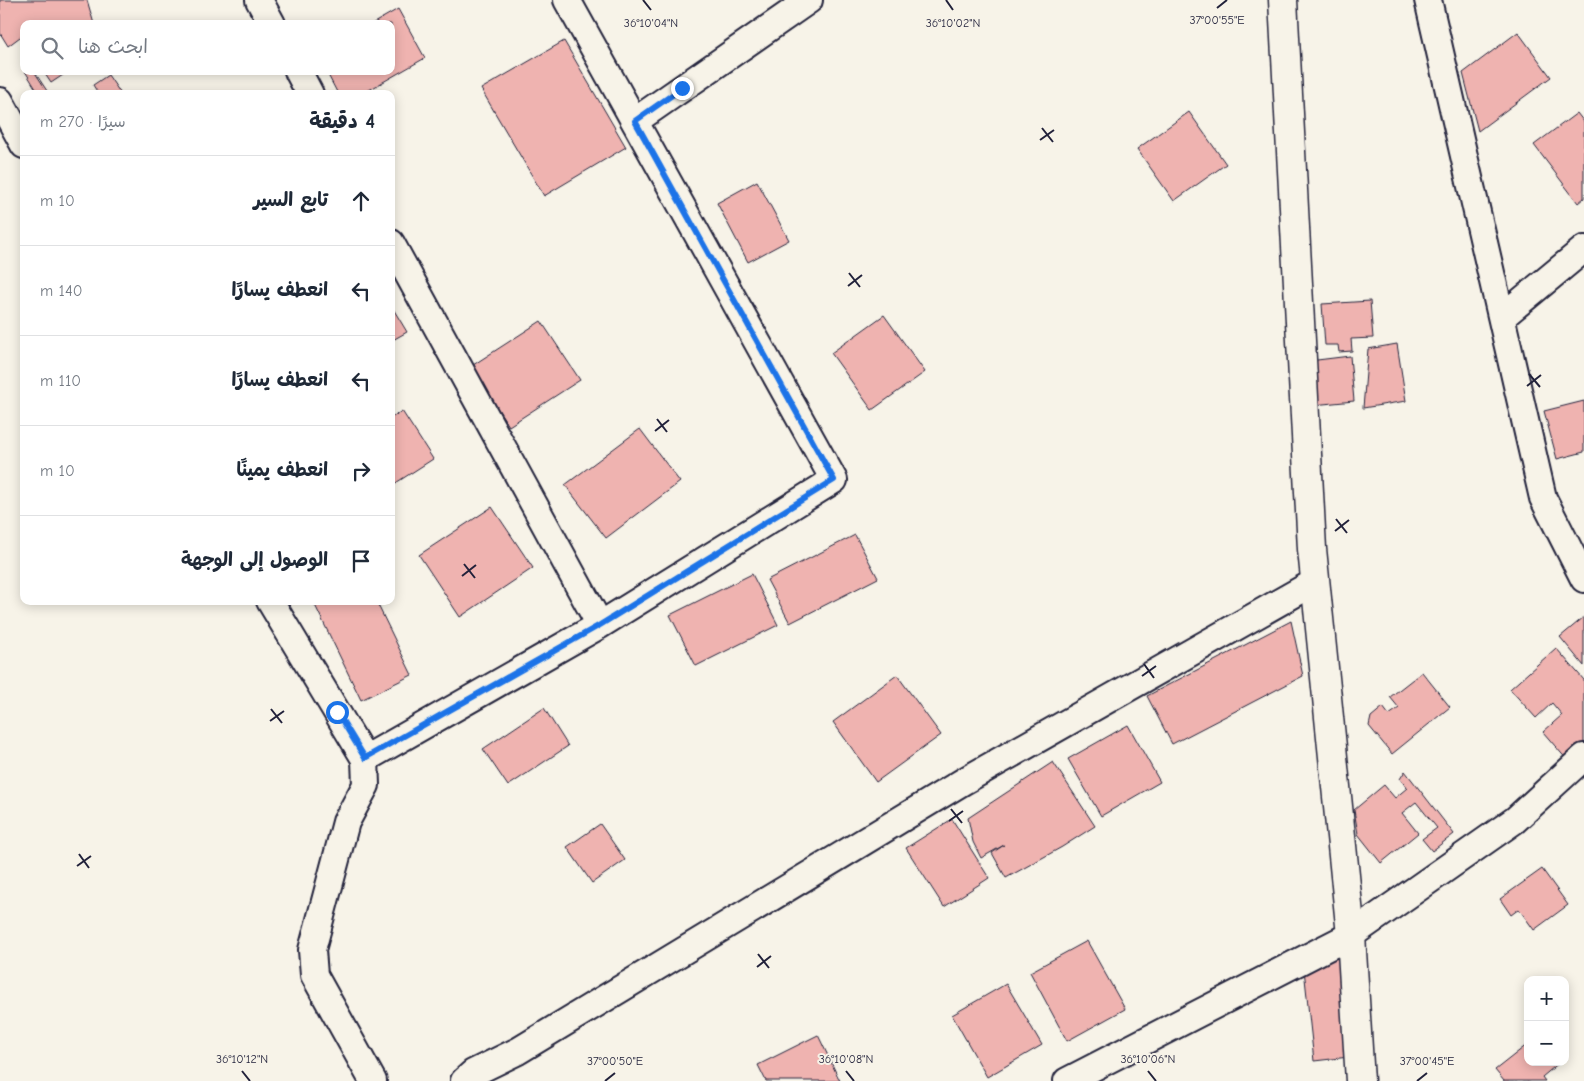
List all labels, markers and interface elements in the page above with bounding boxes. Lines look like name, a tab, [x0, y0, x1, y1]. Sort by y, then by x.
text: 37°00'55"E	[1189, 13, 1245, 27]
text: 36°10'04"N	[624, 16, 678, 30]
text: 36°10'02"N	[926, 16, 980, 30]
search box	[20, 20, 395, 75]
icon: search	[38, 34, 66, 62]
text: ابحث هنا	[78, 36, 148, 58]
route end	[671, 77, 694, 100]
text: 4 دقيقة	[309, 109, 375, 133]
text: سيرًا · 270 m	[40, 113, 126, 131]
icon: ahead	[347, 187, 375, 215]
text: تابع السير	[254, 189, 328, 211]
text: 10 m	[40, 192, 75, 210]
icon: left	[347, 277, 375, 305]
text: انعطف يسارًا	[231, 279, 328, 301]
text: 140 m	[40, 282, 82, 300]
icon: left	[347, 367, 375, 395]
text: انعطف يسارًا	[231, 369, 328, 391]
text: 110 m	[40, 372, 81, 390]
icon: right	[347, 457, 375, 485]
text: انعطف يمينًا	[236, 459, 328, 481]
text: 10 m	[40, 462, 75, 480]
icon: arrive	[347, 547, 375, 575]
text: الوصول إلى الوجهة	[181, 549, 328, 571]
route start	[326, 701, 349, 724]
map controls	[1524, 976, 1569, 1066]
button: +	[1524, 976, 1569, 1021]
button: −	[1524, 1021, 1569, 1066]
text: 36°10'12"N	[216, 1052, 268, 1066]
text: 36°10'08"N	[819, 1052, 873, 1066]
text: 36°10'06"N	[1121, 1052, 1175, 1066]
text: 37°00'50"E	[587, 1054, 643, 1068]
text: 37°00'45"E	[1400, 1054, 1454, 1068]

